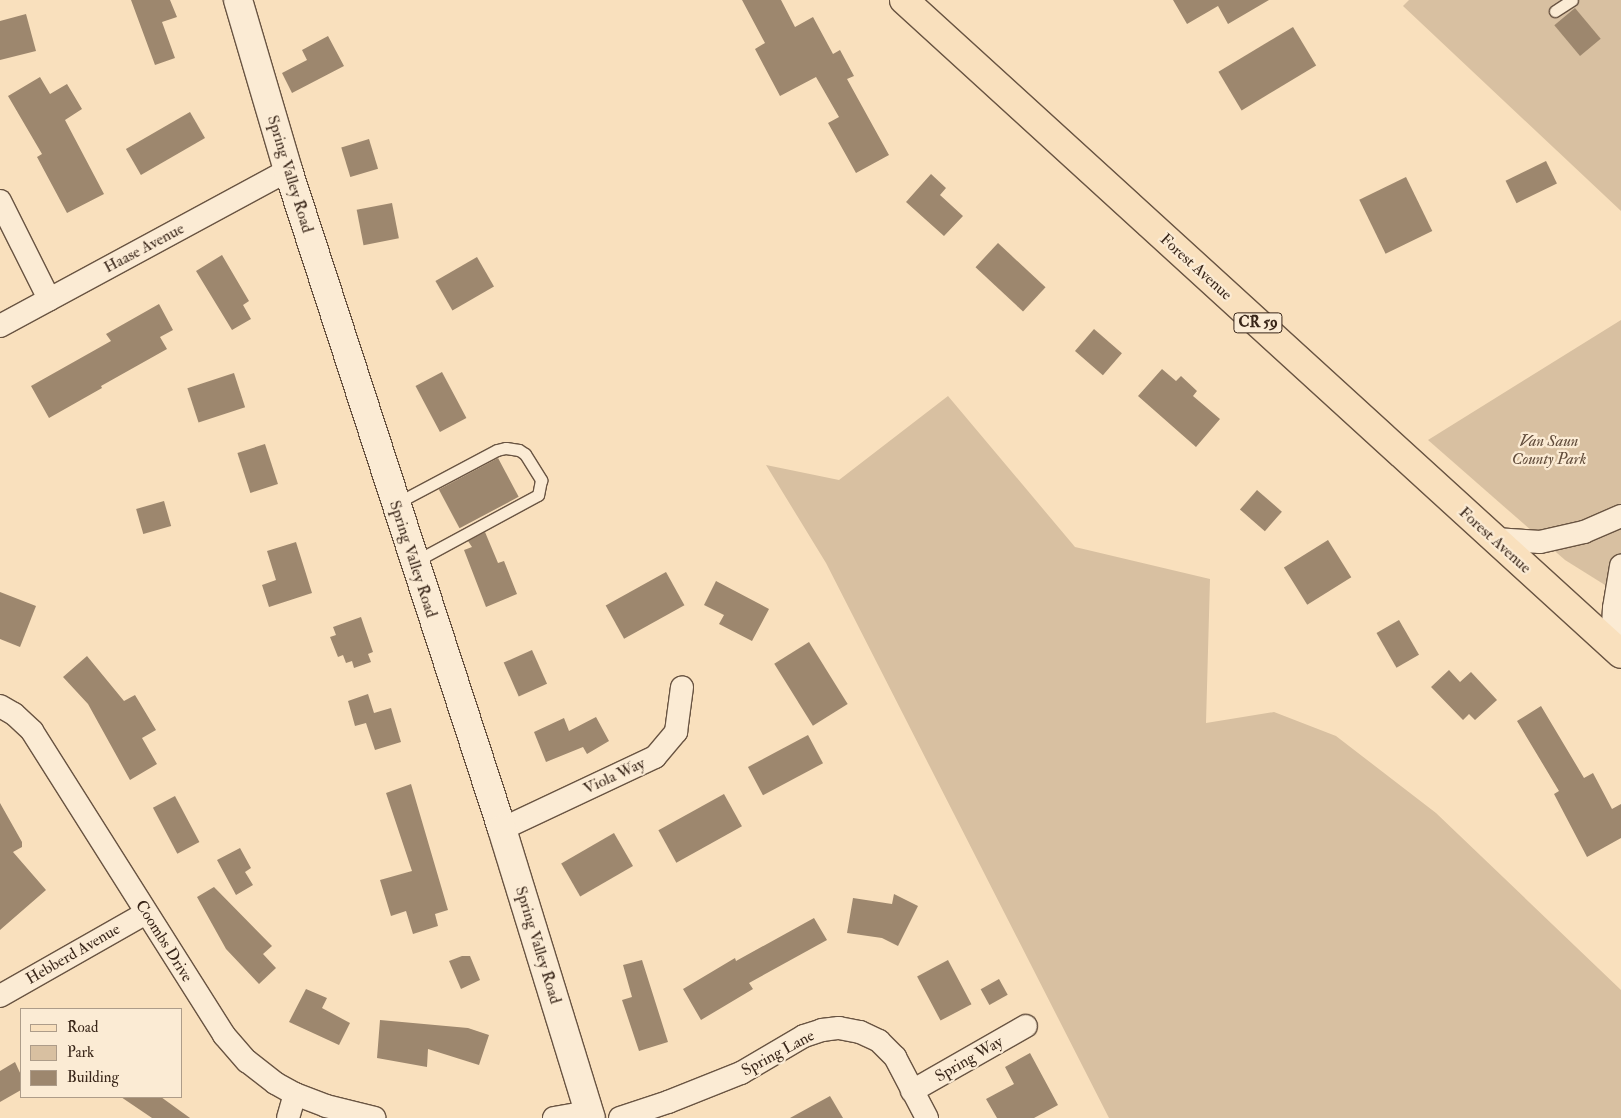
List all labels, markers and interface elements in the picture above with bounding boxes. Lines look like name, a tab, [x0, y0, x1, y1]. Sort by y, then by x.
street label: Spring Valley Road	[263, 113, 317, 235]
street label: Haase Avenue	[101, 219, 187, 277]
street label: Forest Avenue	[1156, 230, 1236, 304]
road number: CR 59	[1233, 310, 1283, 336]
park label: Van Saun County Park	[1512, 431, 1586, 469]
street label: Spring Valley Road	[385, 498, 441, 620]
street label: Forest Avenue	[1455, 503, 1535, 577]
street label: Viola Way	[580, 753, 648, 799]
street label: Spring Valley Road	[511, 884, 565, 1006]
street label: Coombs Drive	[131, 897, 197, 985]
street label: Hebberd Avenue	[23, 919, 123, 989]
legend	[20, 1008, 182, 1098]
text: Road	[67, 1018, 98, 1037]
street label: Spring Lane	[738, 1026, 818, 1080]
street label: Spring Way	[932, 1032, 1006, 1086]
text: Park	[67, 1043, 94, 1062]
text: Building	[67, 1068, 119, 1087]

